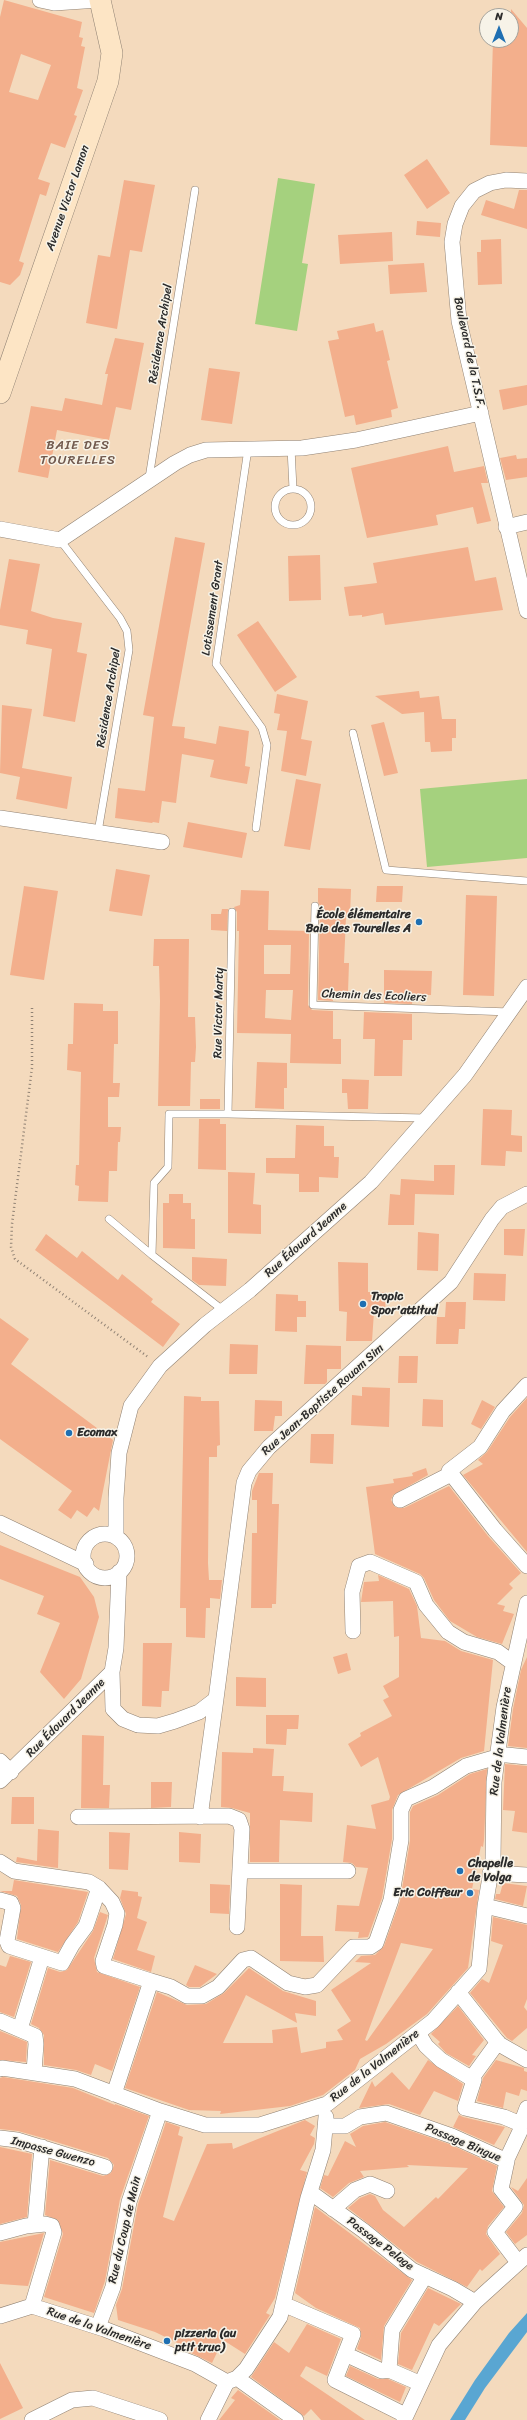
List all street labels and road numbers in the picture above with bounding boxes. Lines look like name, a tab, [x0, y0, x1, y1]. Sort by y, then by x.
street label: Avenue Victor Lamon	[43, 143, 93, 253]
street label: Résidence Archipel	[146, 283, 176, 385]
street label: Boulevard de la T.S.F.	[450, 296, 488, 410]
street label: Lotissement Grant	[199, 559, 227, 657]
street label: Résidence Archipel	[94, 647, 124, 749]
street label: Rue Victor Marty	[211, 967, 227, 1059]
street label: Chemin des Ecoliers	[321, 987, 427, 1005]
street label: Rue Édouard Jeanne	[262, 1199, 350, 1281]
street label: Rue Jean-Baptiste Rouam Sim	[259, 1341, 387, 1459]
street label: Rue Édouard Jeanne	[24, 1676, 108, 1760]
street label: Rue de la Valmenière	[487, 1686, 515, 1796]
street label: Rue de la Valmenière	[327, 2027, 423, 2105]
street label: Passage Bingue	[423, 2121, 503, 2165]
street label: Impasse Gwenzo	[9, 2134, 97, 2170]
street label: Rue du Coup de Main	[106, 2175, 144, 2285]
street label: Passage Pelage	[344, 2214, 416, 2274]
street label: Rue de la Valmenière	[45, 2304, 153, 2354]

